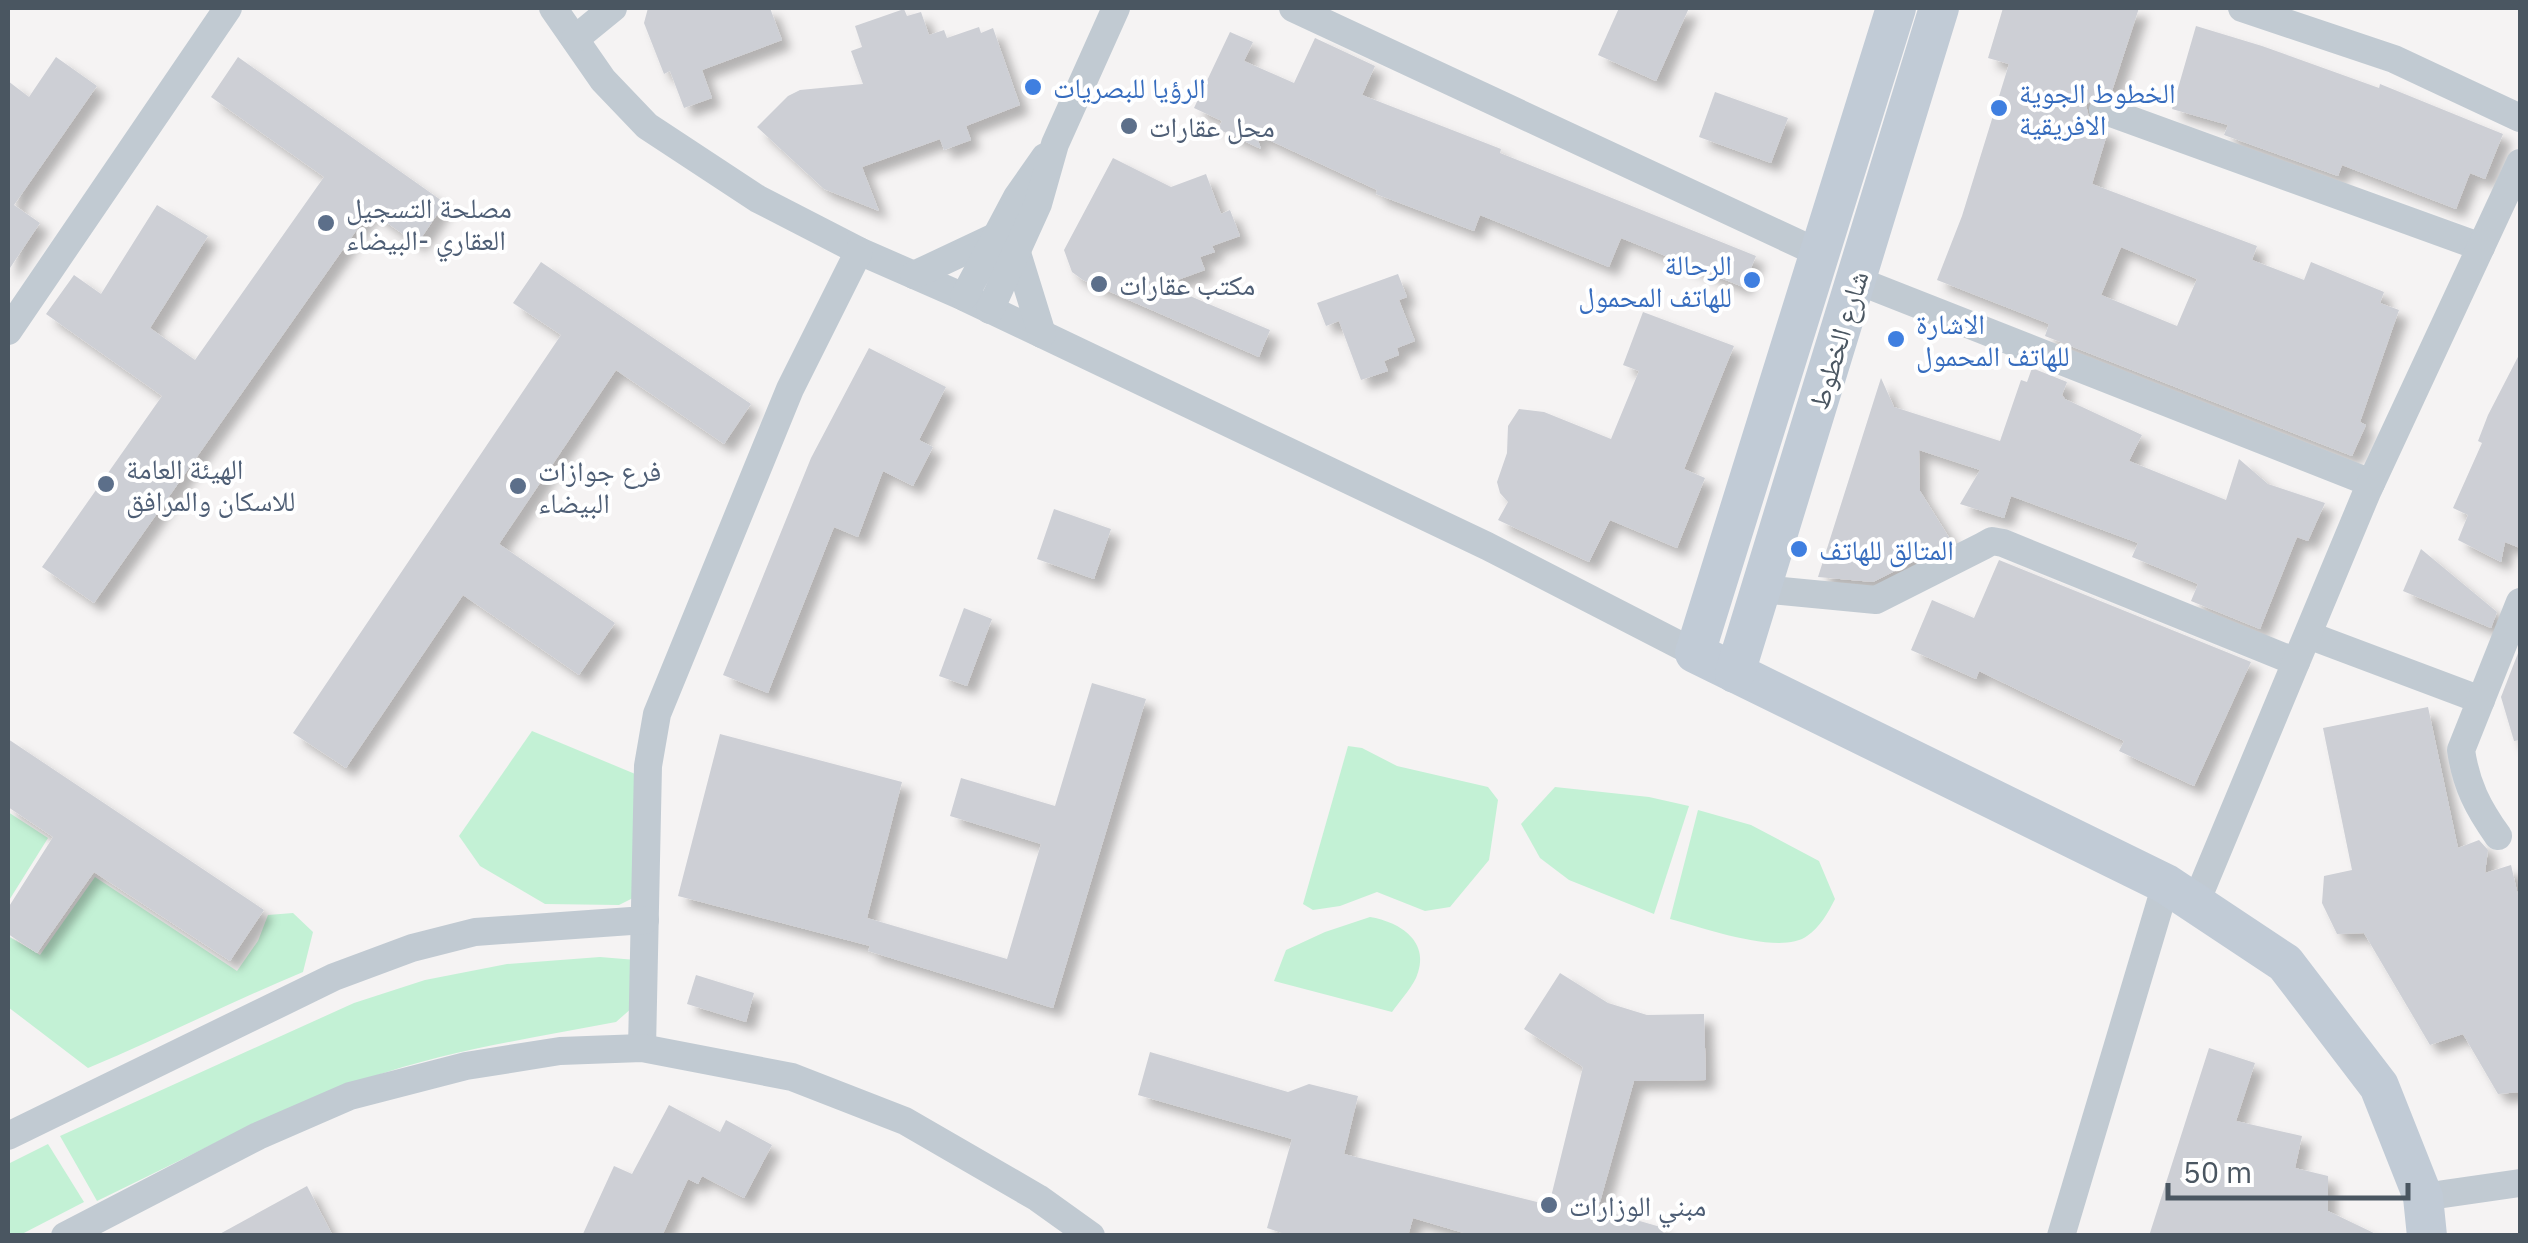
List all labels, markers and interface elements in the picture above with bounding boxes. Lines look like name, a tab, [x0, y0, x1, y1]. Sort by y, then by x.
place label: الرؤيا للبصريات	[1053, 69, 1206, 106]
place label: الخطوط الجوية الافريقية	[2019, 74, 2176, 143]
marker: الرؤيا للبصريات	[1022, 76, 1044, 98]
marker: الخطوط الجوية الافريقية	[1988, 97, 2010, 119]
place label: محل عقارات	[1149, 108, 1275, 145]
marker: محل عقارات	[1118, 115, 1140, 137]
place label: مصلحة التسجيل العقاري -البيضاء	[346, 189, 512, 263]
marker: مصلحة التسجيل العقاري -البيضاء	[315, 212, 337, 234]
place label: الرحالة للهاتف المحمول	[1578, 246, 1732, 315]
place label: مكتب عقارات	[1119, 266, 1255, 303]
street label: شارع الخطوط	[1799, 266, 1877, 414]
marker: الرحالة للهاتف المحمول	[1741, 269, 1763, 291]
marker: مكتب عقارات	[1088, 273, 1110, 295]
place label: الاشارة للهاتف المحمول	[1916, 305, 2070, 374]
marker: الاشارة للهاتف المحمول	[1885, 328, 1907, 350]
place label: الهيئة العامة للاسكان والمرافق	[126, 450, 295, 519]
place label: فرع جوازات البيضاء	[538, 452, 661, 521]
marker: الهيئة العامة للاسكان والمرافق	[95, 473, 117, 495]
marker: فرع جوازات البيضاء	[507, 475, 529, 497]
place label: المتالق للهاتف	[1819, 531, 1954, 568]
marker: المتالق للهاتف	[1788, 538, 1810, 560]
scale bar	[2168, 1138, 2408, 1200]
text: 50 m	[2183, 1152, 2252, 1191]
place label: مبني الوزارات	[1569, 1187, 1706, 1229]
marker: مبني الوزارات	[1538, 1194, 1560, 1216]

